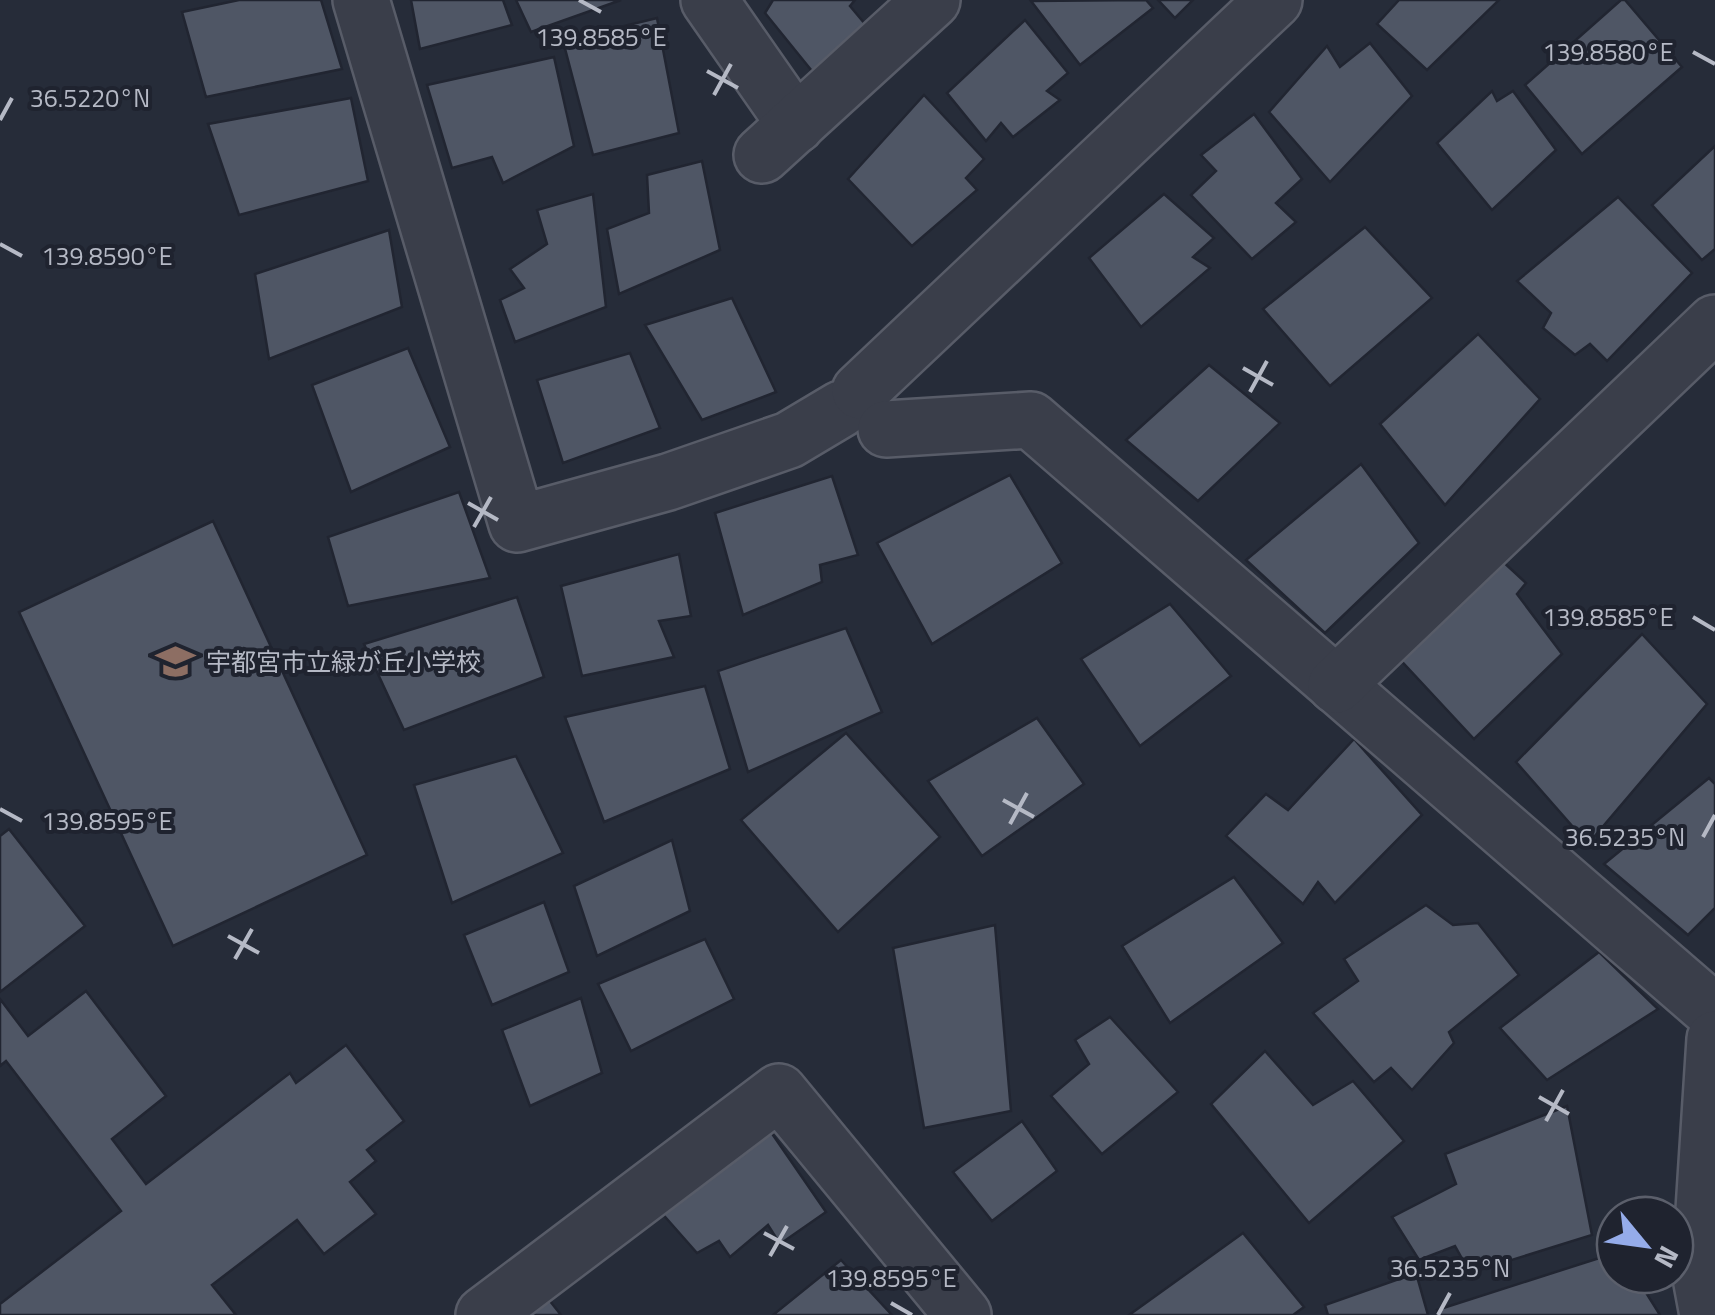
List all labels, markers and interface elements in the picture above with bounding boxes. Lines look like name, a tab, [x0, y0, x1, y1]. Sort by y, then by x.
text: 139.8585°E	[535, 18, 667, 56]
text: 139.8580°E	[1542, 33, 1674, 71]
text: 36.5220°N	[30, 79, 150, 117]
text: 139.8590°E	[41, 237, 173, 275]
text: 139.8585°E	[1542, 598, 1674, 636]
school or university icon: 宇都宮市立緑が丘小学校	[155, 641, 197, 683]
place label: 宇都宮市立緑が丘小学校	[206, 643, 481, 681]
text: 139.8595°E	[41, 802, 173, 840]
text: 36.5235°N	[1565, 818, 1685, 856]
north arrow	[1595, 1195, 1695, 1295]
text: N	[1644, 1238, 1691, 1276]
text: 36.5235°N	[1390, 1249, 1510, 1287]
text: 139.8595°E	[825, 1259, 957, 1297]

